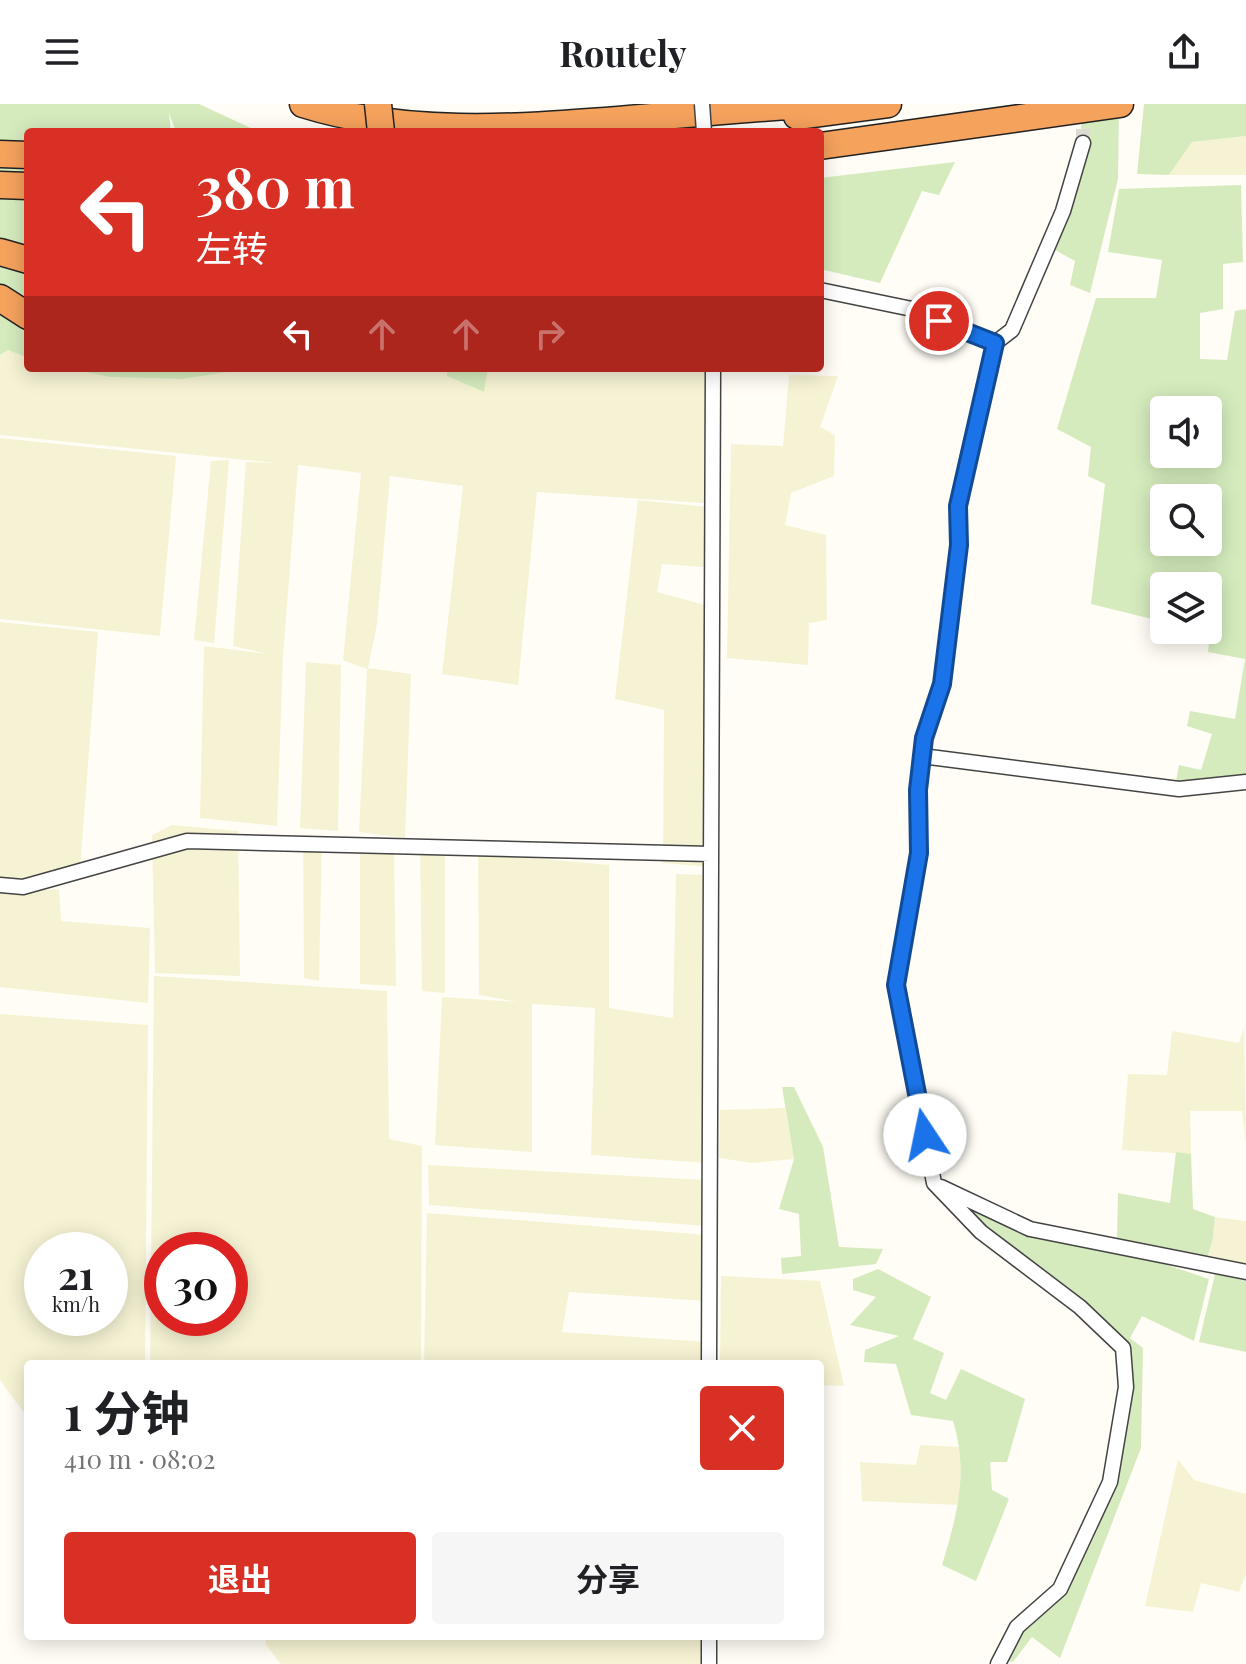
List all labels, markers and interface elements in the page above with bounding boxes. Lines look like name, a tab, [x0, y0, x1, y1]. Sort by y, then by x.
text: Routely	[559, 28, 687, 76]
icon: menu	[40, 30, 84, 74]
icon: share	[1162, 30, 1206, 74]
text: 380 m	[196, 148, 355, 223]
icon: left	[64, 160, 168, 264]
text: 左转	[196, 223, 268, 271]
pin	[905, 287, 973, 355]
icon: arrive	[917, 299, 961, 343]
icon: left	[276, 312, 320, 356]
icon: ahead	[360, 312, 404, 356]
icon: ahead	[444, 312, 488, 356]
icon: right	[528, 312, 572, 356]
map controls	[1150, 396, 1222, 644]
button: sound	[1150, 396, 1222, 468]
button: search	[1150, 484, 1222, 556]
button: layers	[1150, 572, 1222, 644]
position arrow	[883, 1093, 967, 1177]
speed limit sign: 30	[144, 1232, 248, 1336]
text: 21	[58, 1247, 94, 1300]
text: km/h	[52, 1290, 100, 1317]
text: 1 分钟	[64, 1379, 190, 1443]
button: close	[700, 1386, 784, 1470]
text: 410 m · 08:02	[64, 1441, 216, 1476]
button: 退出	[64, 1532, 416, 1624]
button: 分享	[432, 1532, 784, 1624]

